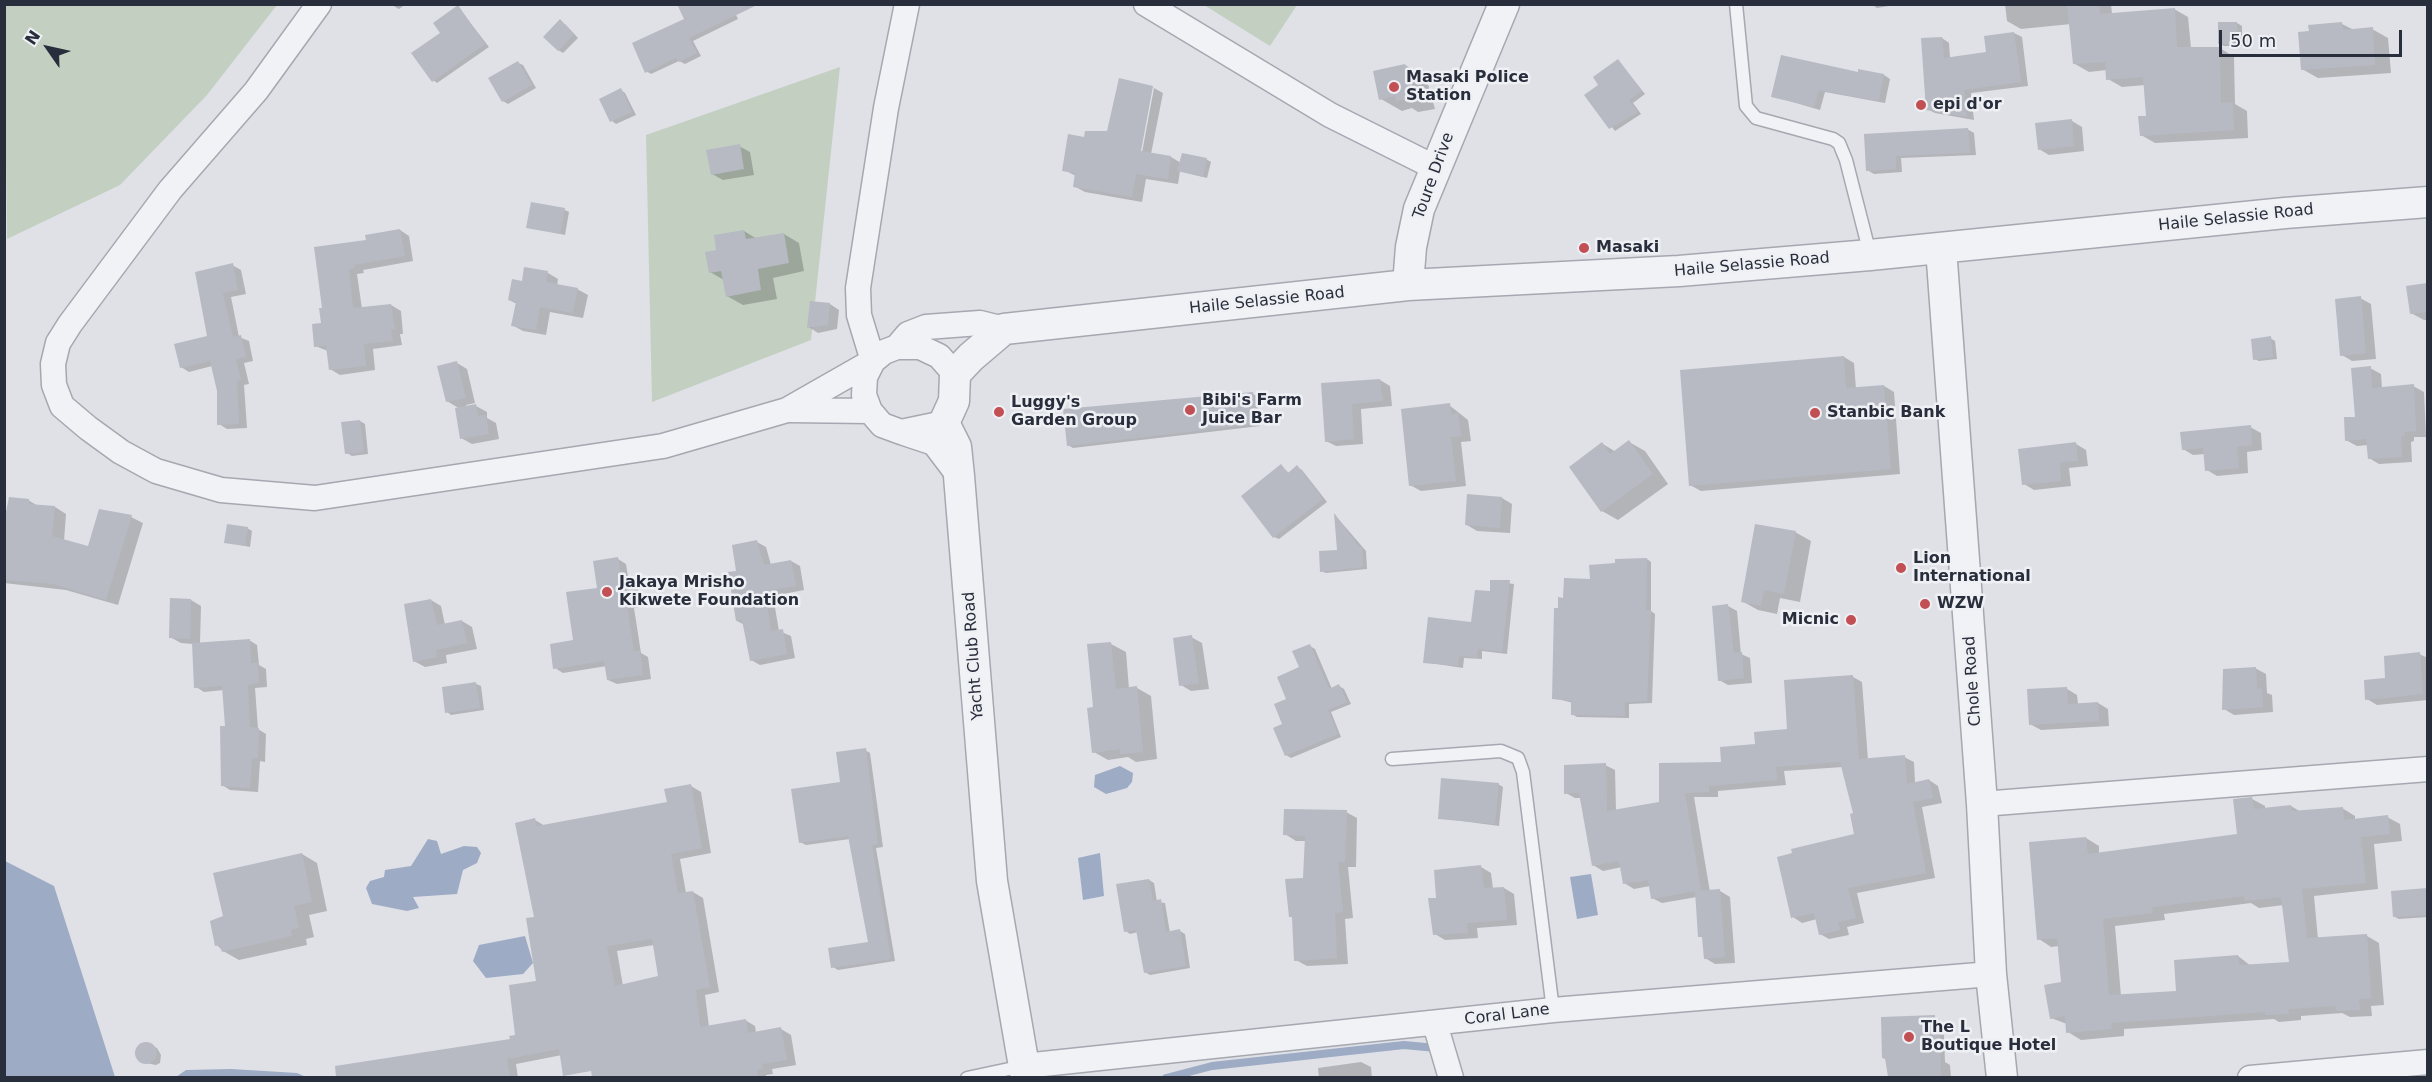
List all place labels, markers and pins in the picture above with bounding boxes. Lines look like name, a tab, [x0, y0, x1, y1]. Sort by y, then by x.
place label: Masaki Police Station	[1406, 68, 1529, 106]
marker: Masaki Police Station	[1387, 80, 1401, 94]
place label: epi d'or	[1933, 95, 2002, 115]
marker: epi d'or	[1914, 98, 1928, 112]
place label: Masaki	[1596, 238, 1659, 258]
marker: Masaki	[1577, 241, 1591, 255]
place label: Bibi's Farm Juice Bar	[1202, 391, 1302, 429]
place label: Luggy's Garden Group	[1011, 393, 1137, 431]
marker: Bibi's Farm Juice Bar	[1183, 403, 1197, 417]
place label: Stanbic Bank	[1827, 403, 1945, 423]
marker: Luggy's Garden Group	[992, 405, 1006, 419]
marker: Stanbic Bank	[1808, 406, 1822, 420]
place label: Lion International	[1913, 549, 2031, 587]
marker: Lion International	[1894, 561, 1908, 575]
place label: Jakaya Mrisho Kikwete Foundation	[619, 573, 799, 611]
marker: Jakaya Mrisho Kikwete Foundation	[600, 585, 614, 599]
place label: WZW	[1937, 594, 1984, 614]
marker: WZW	[1918, 597, 1932, 611]
place label: Micnic	[1782, 610, 1839, 630]
marker: Micnic	[1844, 613, 1858, 627]
place label: The L Boutique Hotel	[1921, 1018, 2056, 1056]
marker: The L Boutique Hotel	[1902, 1030, 1916, 1044]

